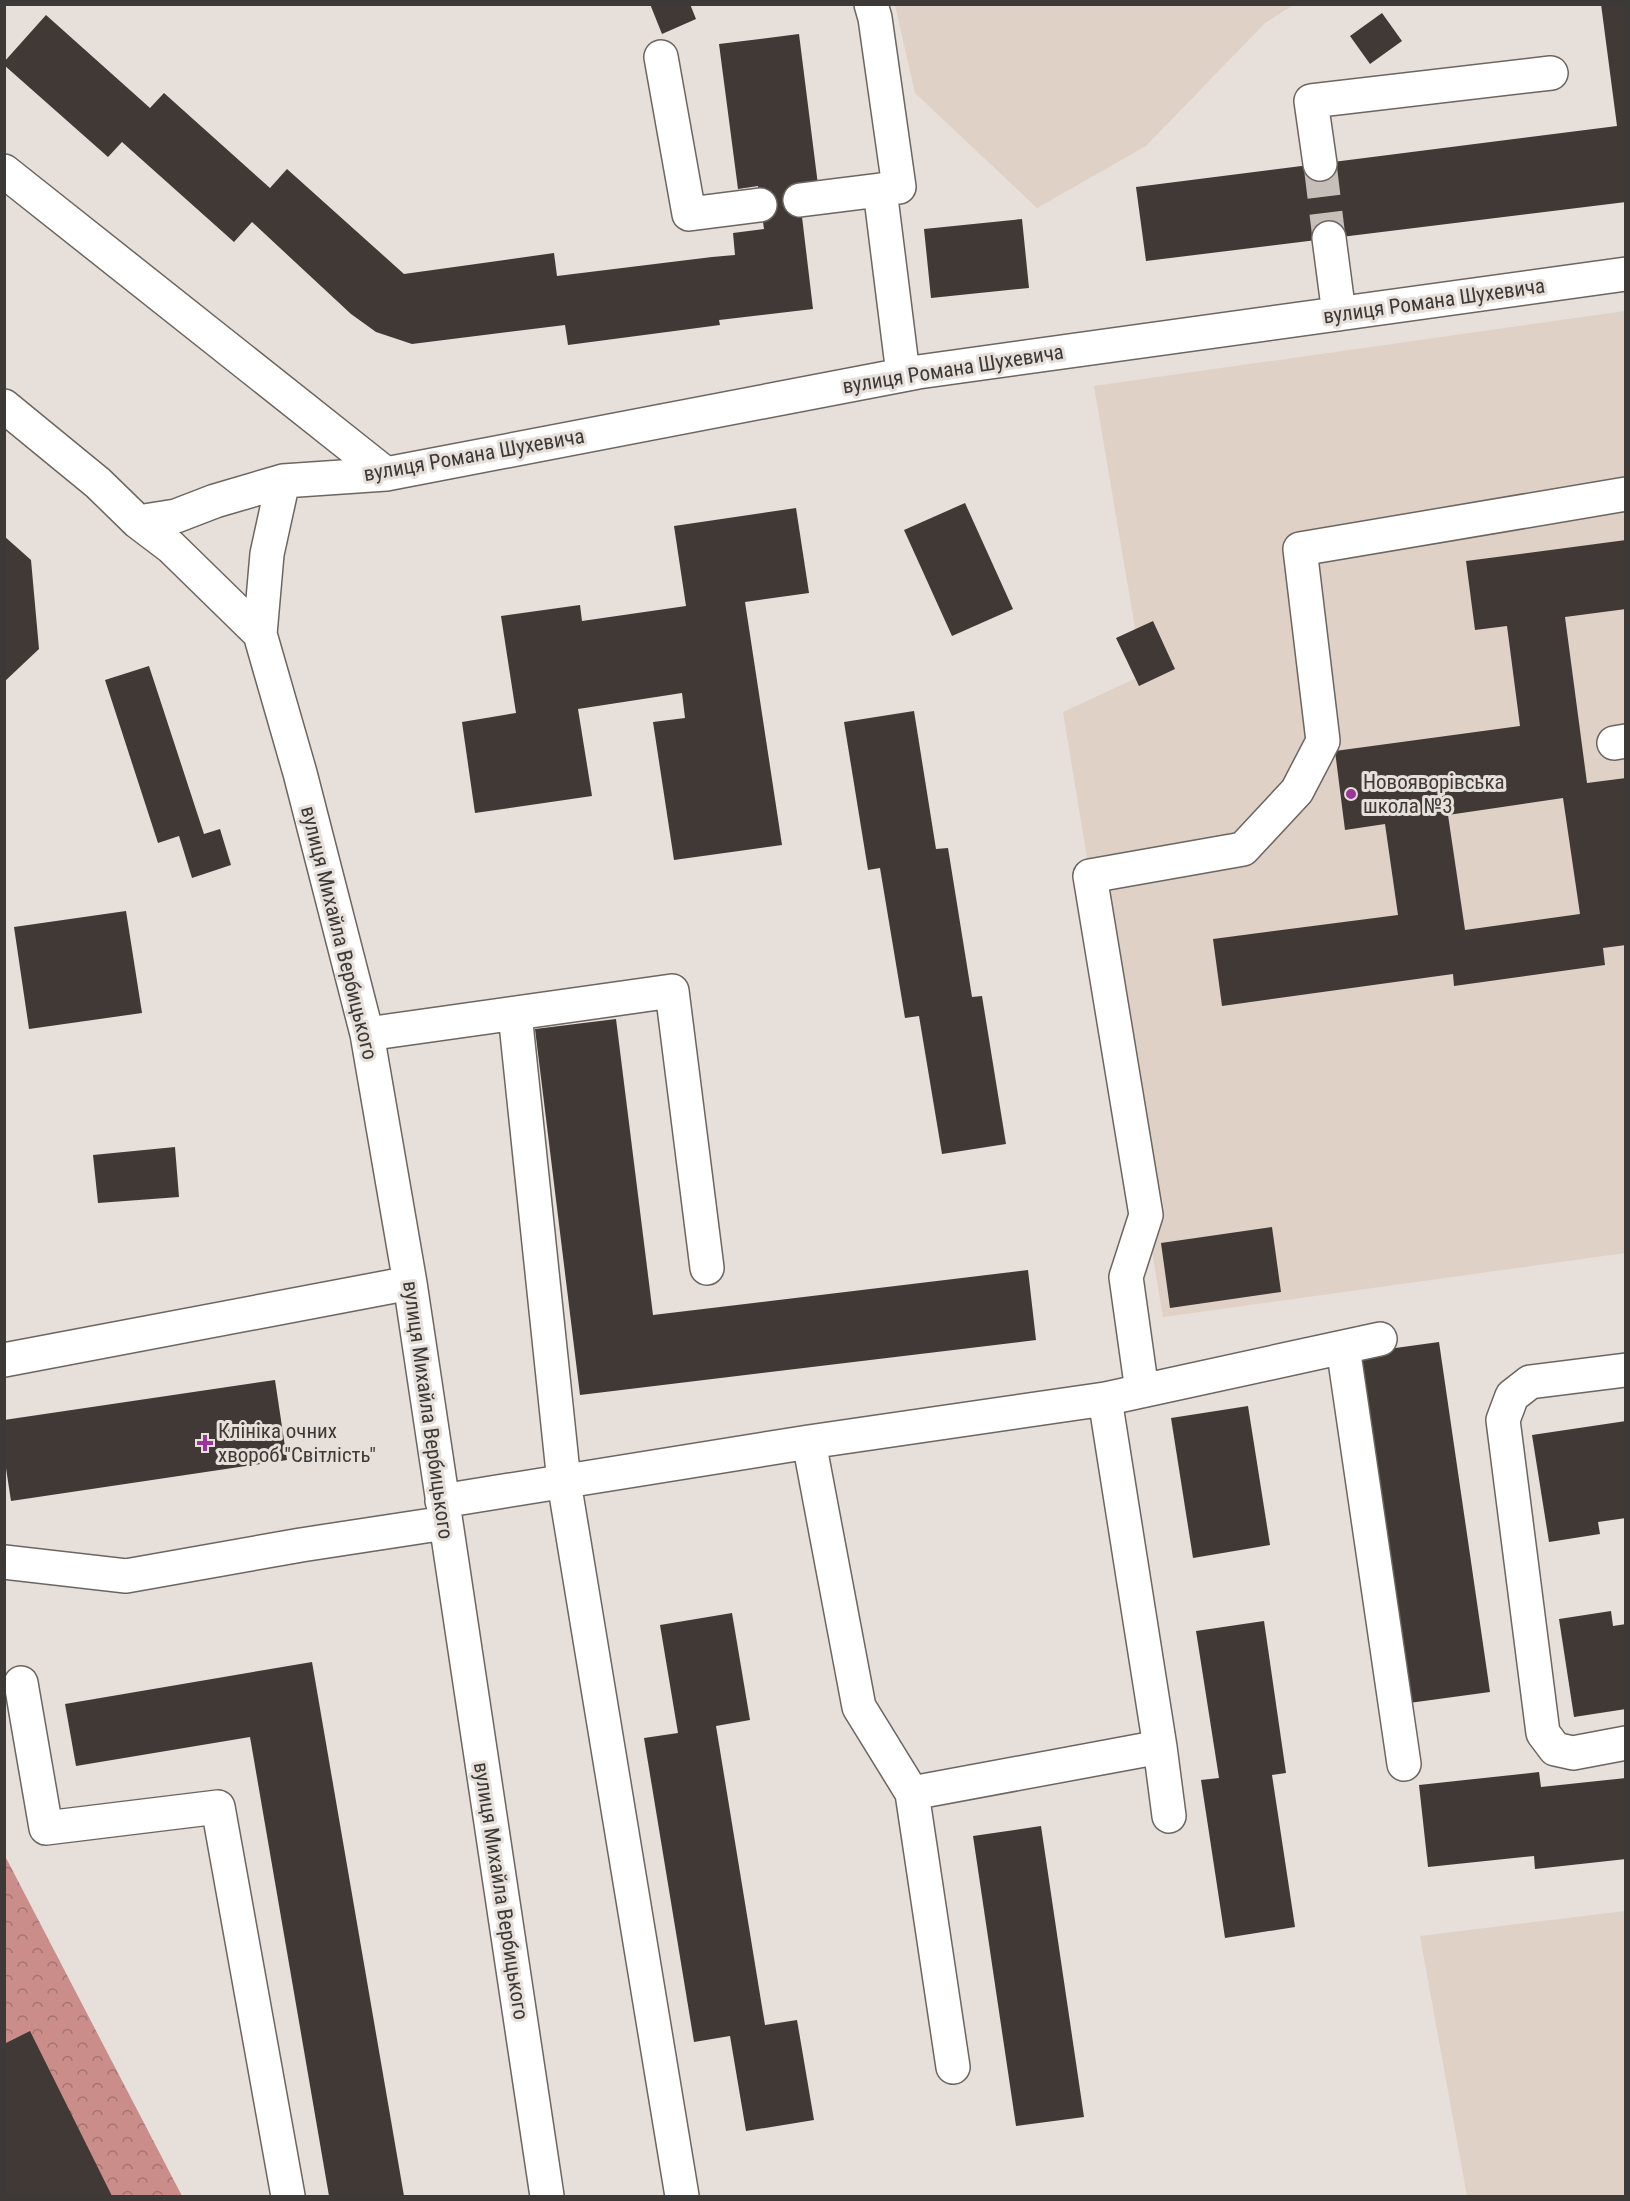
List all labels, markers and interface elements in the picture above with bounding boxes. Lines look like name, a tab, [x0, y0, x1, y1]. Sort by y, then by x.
street label: вулиця Романа Шухевича	[1322, 274, 1546, 328]
street label: вулиця Романа Шухевича	[841, 340, 1065, 398]
street label: вулиця Романа Шухевича	[362, 424, 586, 486]
place label: Новояворівська школа №3	[1363, 770, 1505, 818]
marker: Новояворівська школа №3	[1344, 787, 1358, 801]
street label: вулиця Михайла Вербицького	[296, 804, 382, 1062]
street label: вулиця Михайла Вербицького	[398, 1279, 458, 1541]
place label: Клініка очних хвороб "Світлість"	[218, 1419, 376, 1467]
marker: Клініка очних хвороб "Світлість"	[196, 1434, 214, 1452]
street label: вулиця Михайла Вербицького	[469, 1761, 533, 2021]

